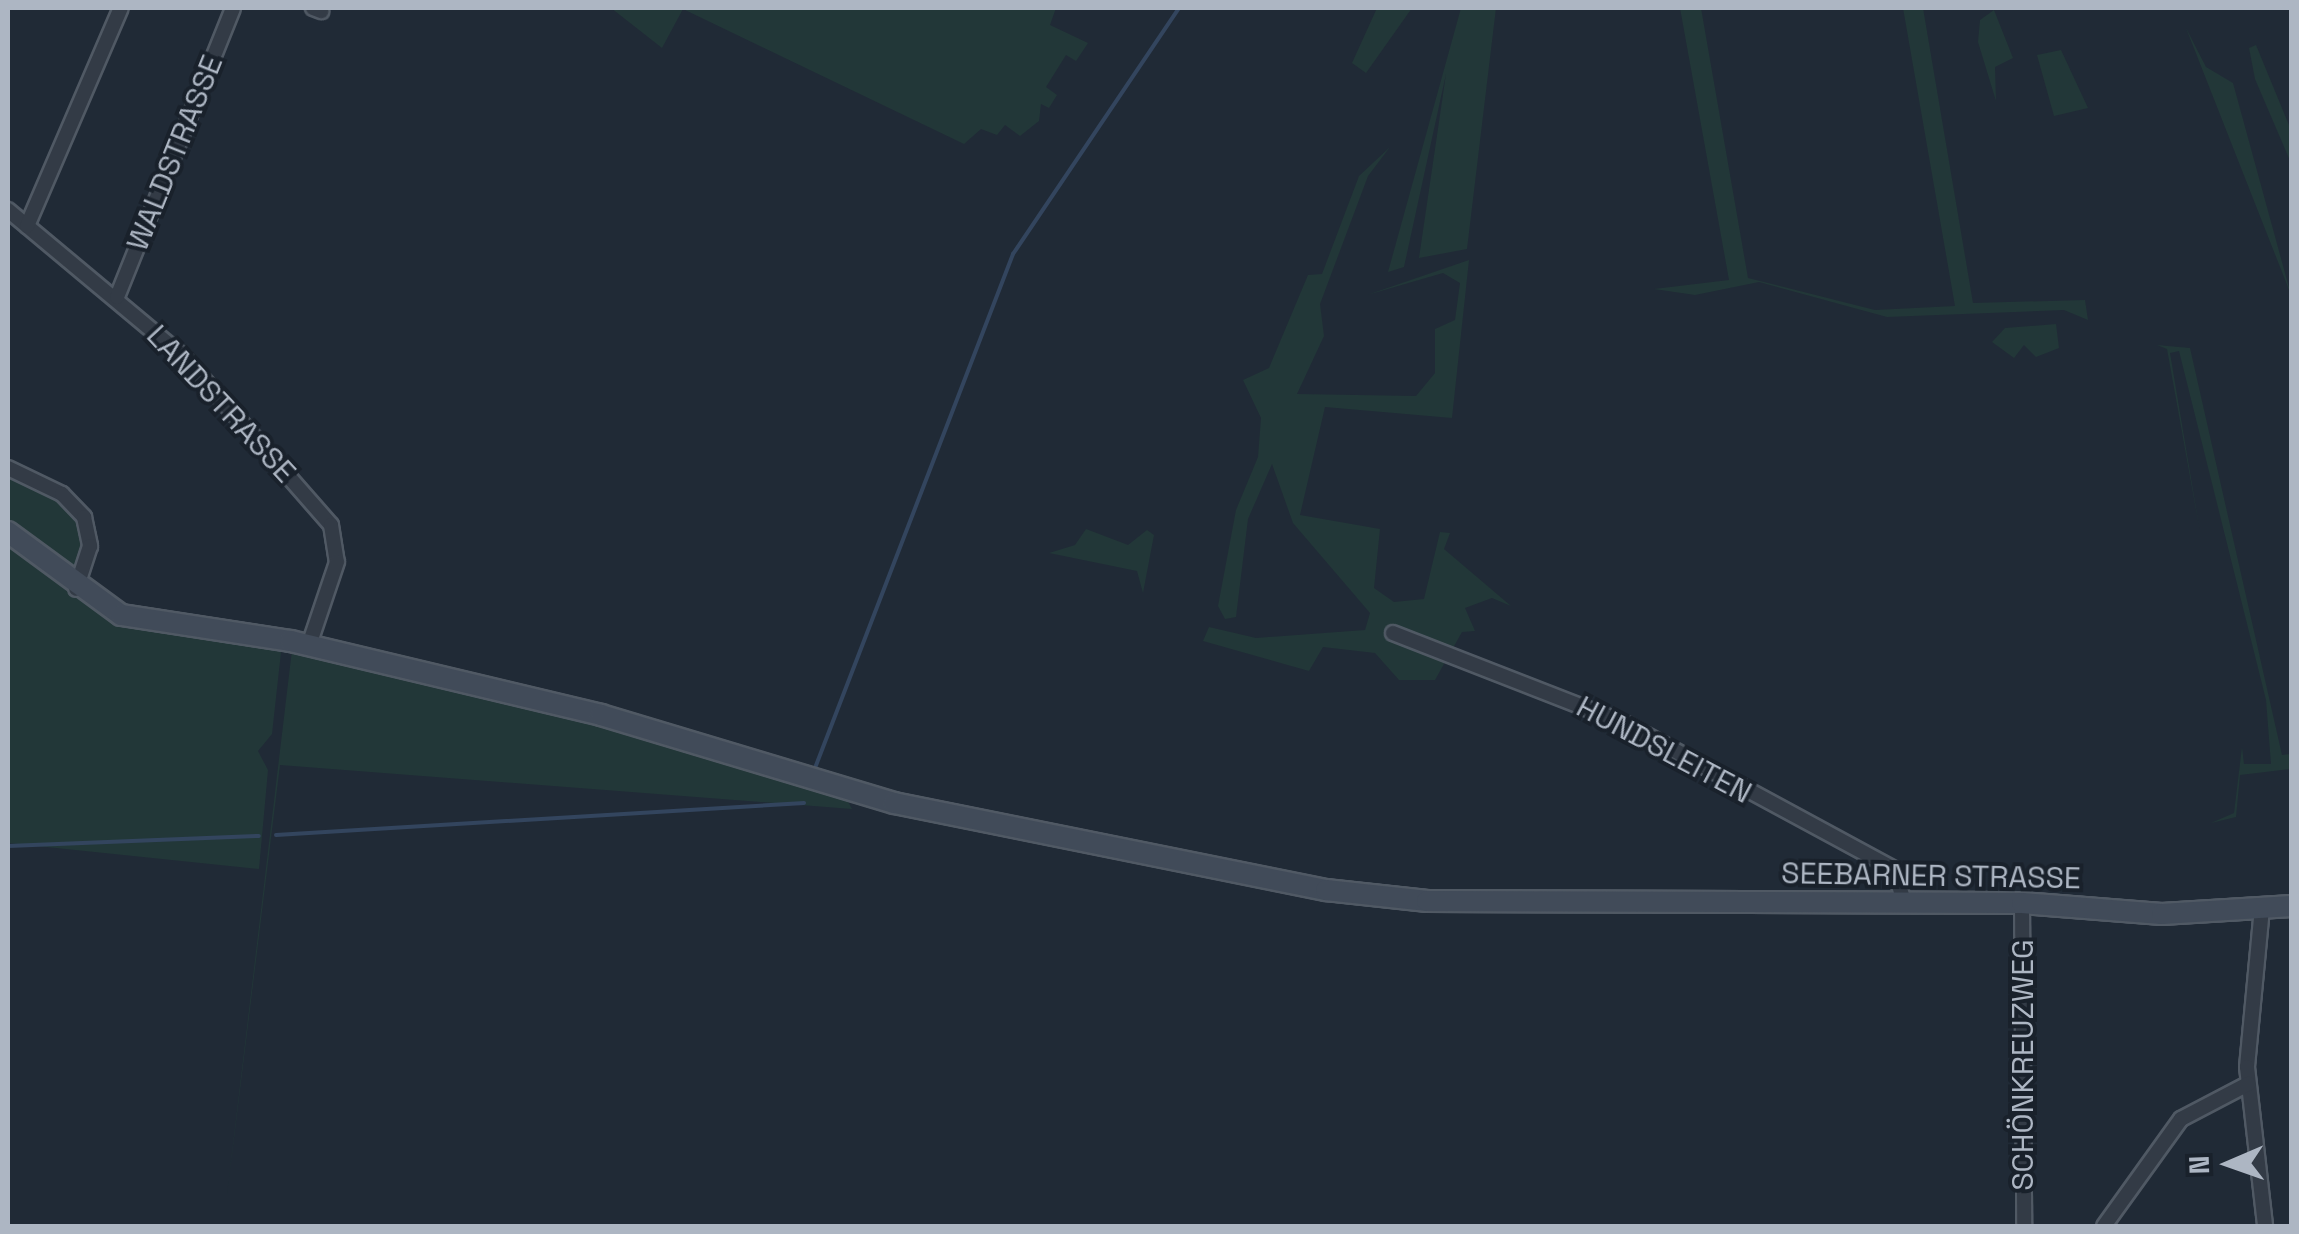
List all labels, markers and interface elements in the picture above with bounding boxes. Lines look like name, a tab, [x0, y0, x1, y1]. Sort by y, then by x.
street label: WALDSTRASSE	[120, 50, 230, 256]
street label: LANDSTRASSE	[139, 318, 303, 490]
street label: HUNDSLEITEN	[1570, 689, 1758, 811]
street label: SEEBARNER STRASSE	[1781, 855, 2081, 897]
street label: SCHÖNKREUZWEG	[2005, 939, 2041, 1191]
north arrow	[2179, 1114, 2279, 1214]
text: N	[2181, 1155, 2217, 1175]

